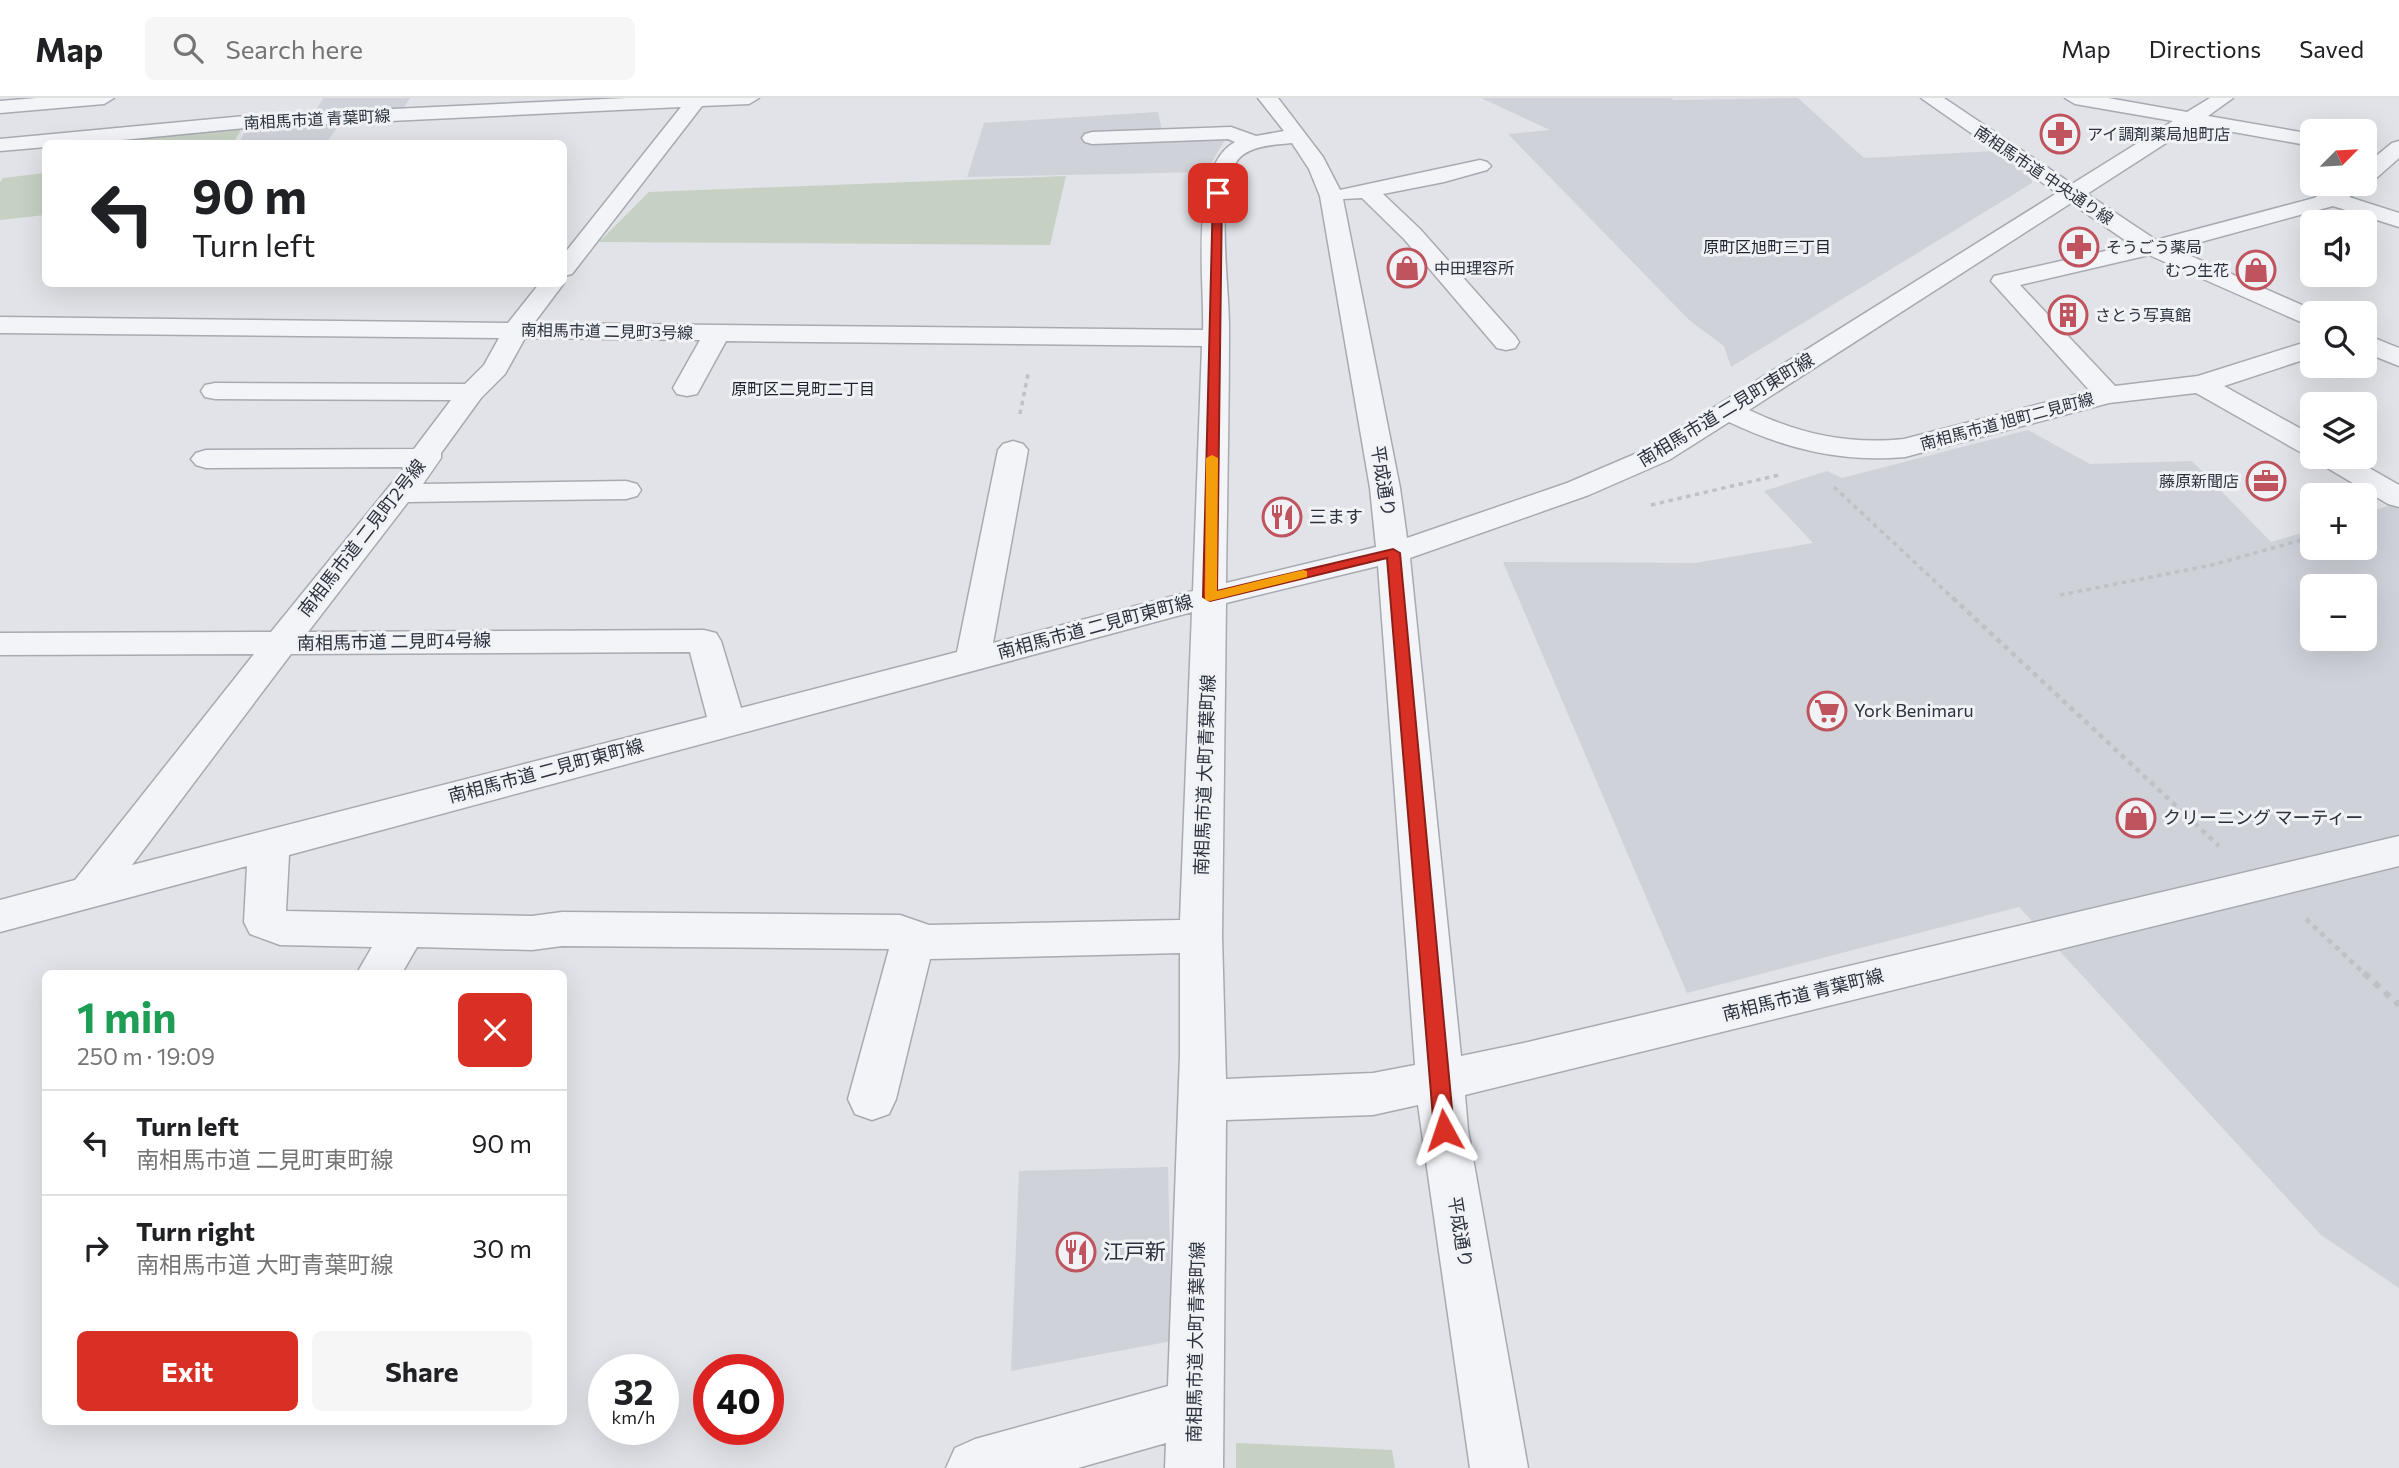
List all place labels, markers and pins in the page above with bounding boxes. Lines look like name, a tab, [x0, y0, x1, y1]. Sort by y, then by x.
pharmacy icon: アイ調剤薬局旭町店	[2039, 113, 2081, 155]
place label: アイ調剤薬局旭町店	[2087, 124, 2230, 143]
pin	[1188, 163, 1248, 223]
pharmacy icon: そうごう薬局	[2058, 226, 2100, 268]
place label: そうごう薬局	[2106, 237, 2202, 256]
shop icon: 中田理容所	[1386, 247, 1428, 289]
shop icon: むつ生花	[2235, 249, 2277, 291]
place label: 中田理容所	[1434, 258, 1514, 277]
place label: むつ生花	[2165, 260, 2229, 279]
building icon: さとう写真館	[2047, 294, 2089, 336]
place label: さとう写真館	[2095, 305, 2191, 324]
office icon: 藤原新聞店	[2245, 460, 2287, 502]
place label: 藤原新聞店	[2159, 471, 2239, 490]
restaurant icon: 三ます	[1261, 496, 1303, 538]
place label: 三ます	[1309, 505, 1363, 527]
supermarket icon: York Benimaru	[1806, 690, 1848, 732]
place label: York Benimaru	[1854, 699, 1974, 721]
shop icon: クリーニング マーティー	[2115, 797, 2157, 839]
place label: クリーニング マーティー	[2163, 806, 2363, 828]
restaurant icon: 江戸新	[1055, 1231, 1097, 1273]
place label: 江戸新	[1103, 1238, 1166, 1263]

